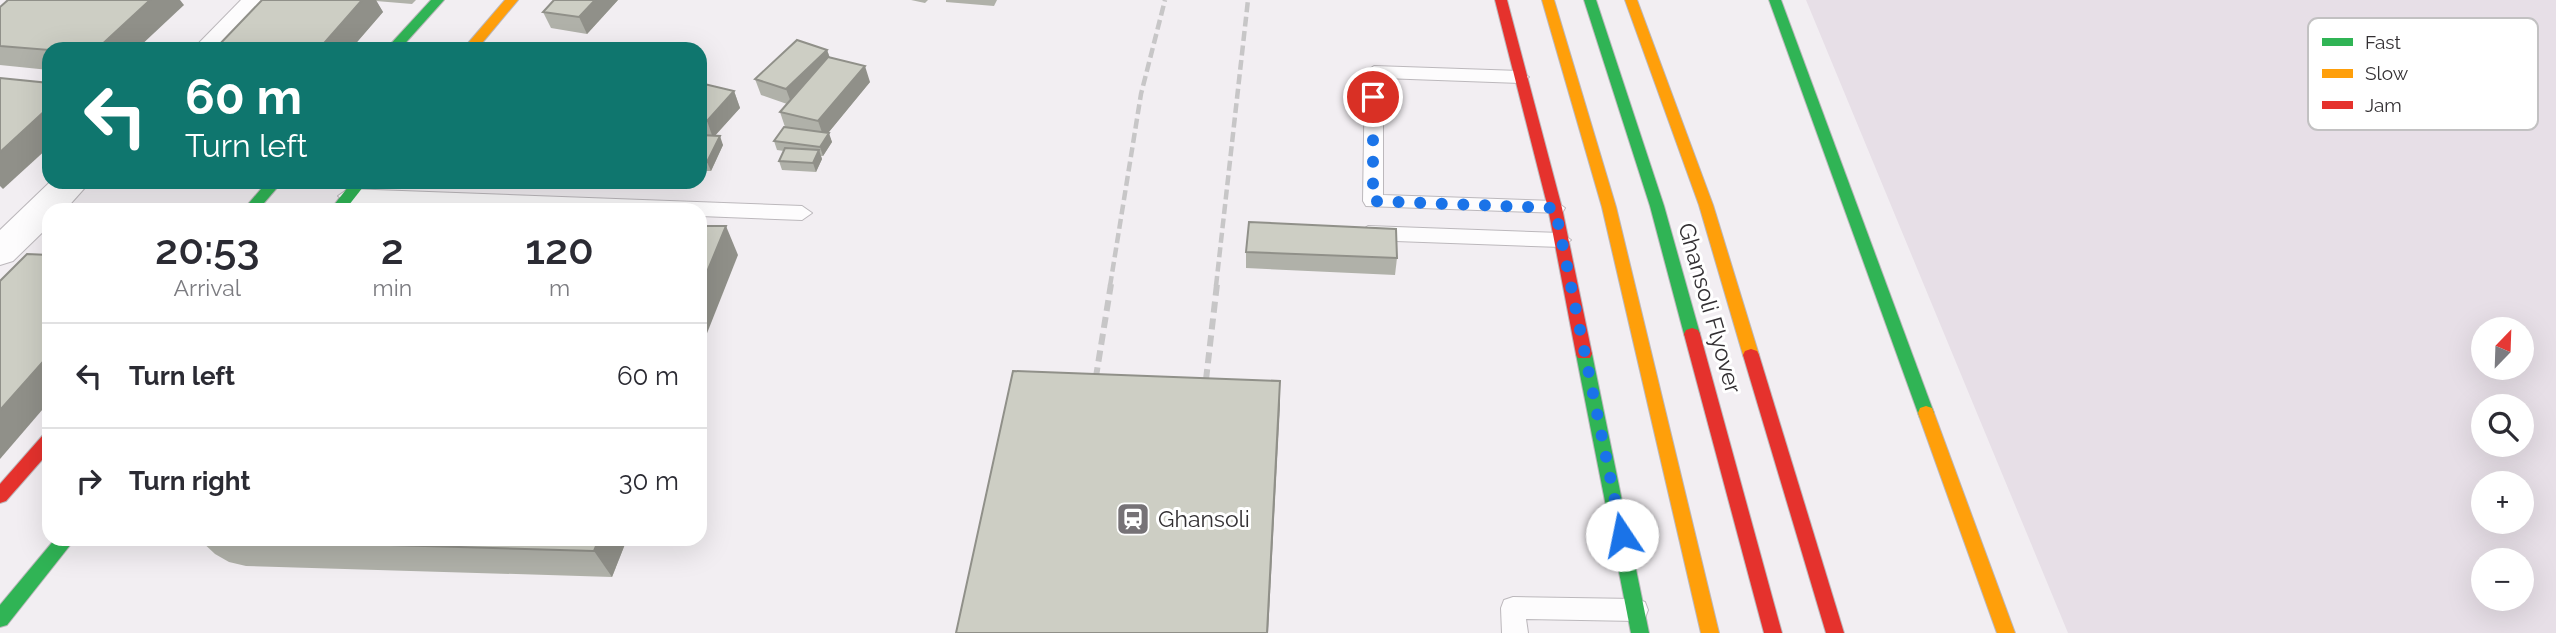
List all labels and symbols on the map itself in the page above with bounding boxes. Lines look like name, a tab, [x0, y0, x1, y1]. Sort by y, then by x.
legend	[2308, 18, 2538, 130]
text: Fast	[2365, 31, 2401, 53]
text: Slow	[2365, 62, 2409, 84]
pin	[1343, 67, 1403, 127]
text: Jam	[2365, 94, 2402, 116]
street label: Ghansoli Flyover	[1673, 220, 1748, 396]
north arrow	[2471, 317, 2534, 380]
position arrow	[1585, 498, 1659, 572]
station icon: Ghansoli	[1114, 500, 1152, 538]
place label: Ghansoli	[1158, 505, 1250, 532]

